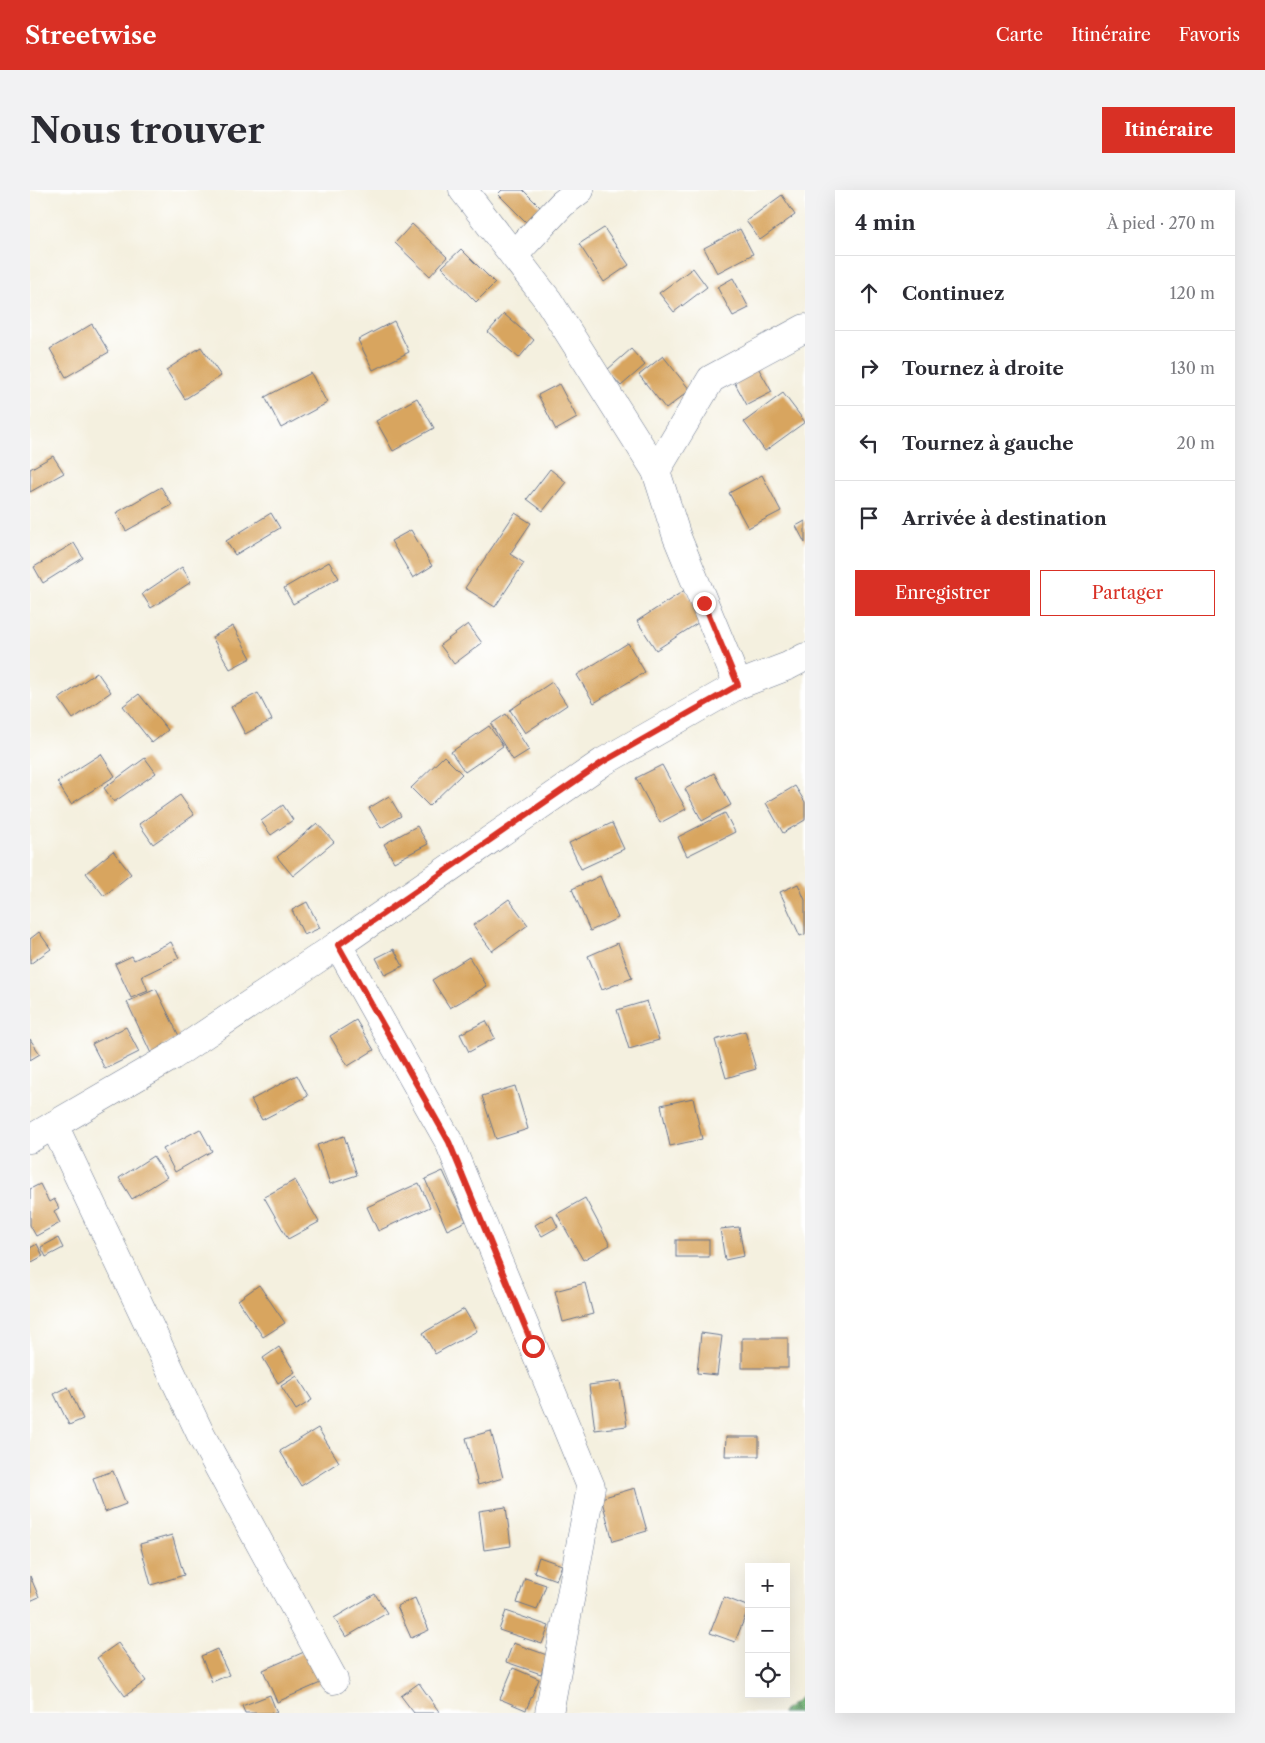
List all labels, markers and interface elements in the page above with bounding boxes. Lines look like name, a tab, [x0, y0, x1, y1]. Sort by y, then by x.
text: Streetwise	[25, 21, 157, 50]
text: Carte	[996, 24, 1043, 46]
text: Itinéraire	[1071, 24, 1151, 46]
text: Favoris	[1179, 24, 1240, 46]
button: Itinéraire	[1102, 107, 1235, 153]
text: Nous trouver	[30, 109, 265, 152]
text: 4 min	[855, 210, 916, 235]
text: À pied · 270 m	[1107, 213, 1215, 233]
icon: ahead	[855, 279, 883, 307]
text: Continuez	[902, 282, 1004, 305]
text: 120 m	[1170, 283, 1215, 303]
icon: right	[855, 354, 883, 382]
text: Tournez à droite	[902, 357, 1064, 380]
text: 130 m	[1170, 358, 1215, 378]
icon: left	[855, 429, 883, 457]
text: Tournez à gauche	[902, 432, 1074, 455]
text: 20 m	[1176, 433, 1215, 453]
icon: arrive	[855, 504, 883, 532]
text: Arrivée à destination	[902, 507, 1107, 530]
button: Enregistrer	[855, 570, 1030, 616]
button: Partager	[1040, 570, 1215, 616]
route end	[693, 592, 716, 615]
route start	[522, 1335, 545, 1358]
map controls	[745, 1563, 790, 1698]
button: +	[745, 1563, 790, 1608]
button: −	[745, 1608, 790, 1653]
button: locate	[745, 1653, 790, 1698]

